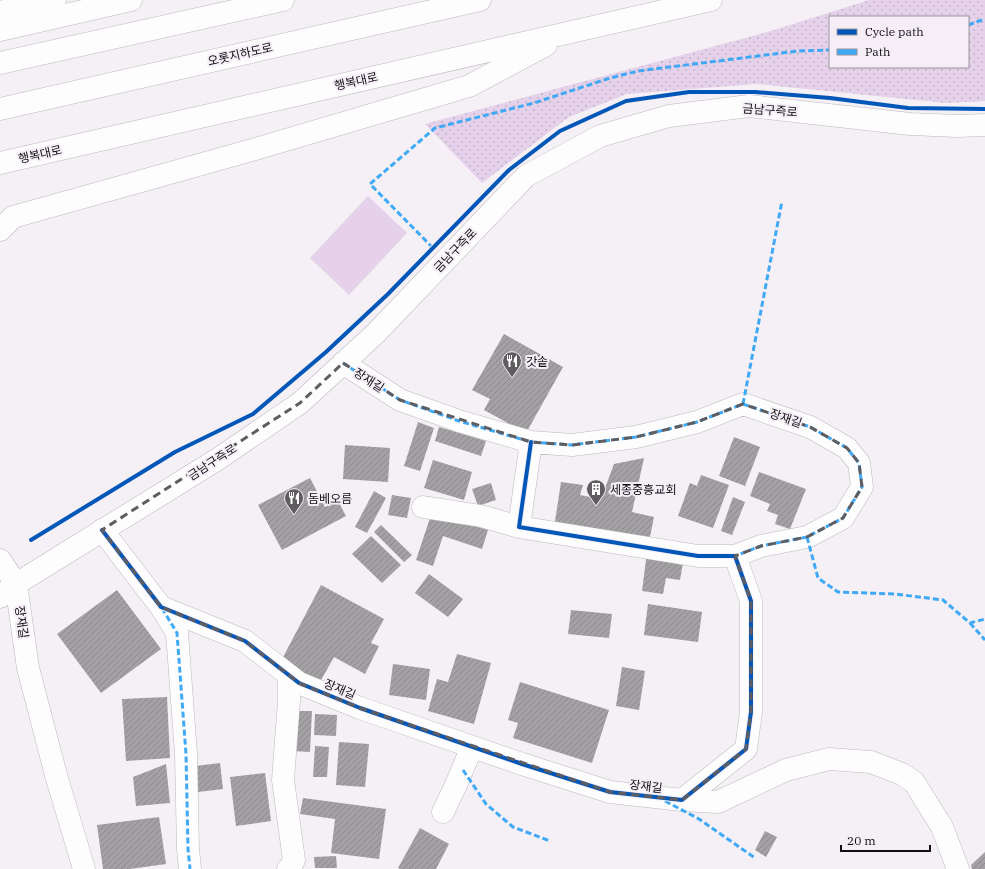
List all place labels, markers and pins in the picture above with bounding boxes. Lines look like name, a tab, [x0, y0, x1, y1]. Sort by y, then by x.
restaurant icon: 갓솥	[501, 350, 523, 378]
place label: 갓솥	[526, 354, 548, 369]
building icon: 세종중흥교회	[585, 478, 607, 506]
place label: 세종중흥교회	[610, 482, 676, 497]
restaurant icon: 돔베오름	[283, 487, 305, 515]
place label: 돔베오름	[308, 491, 352, 506]

